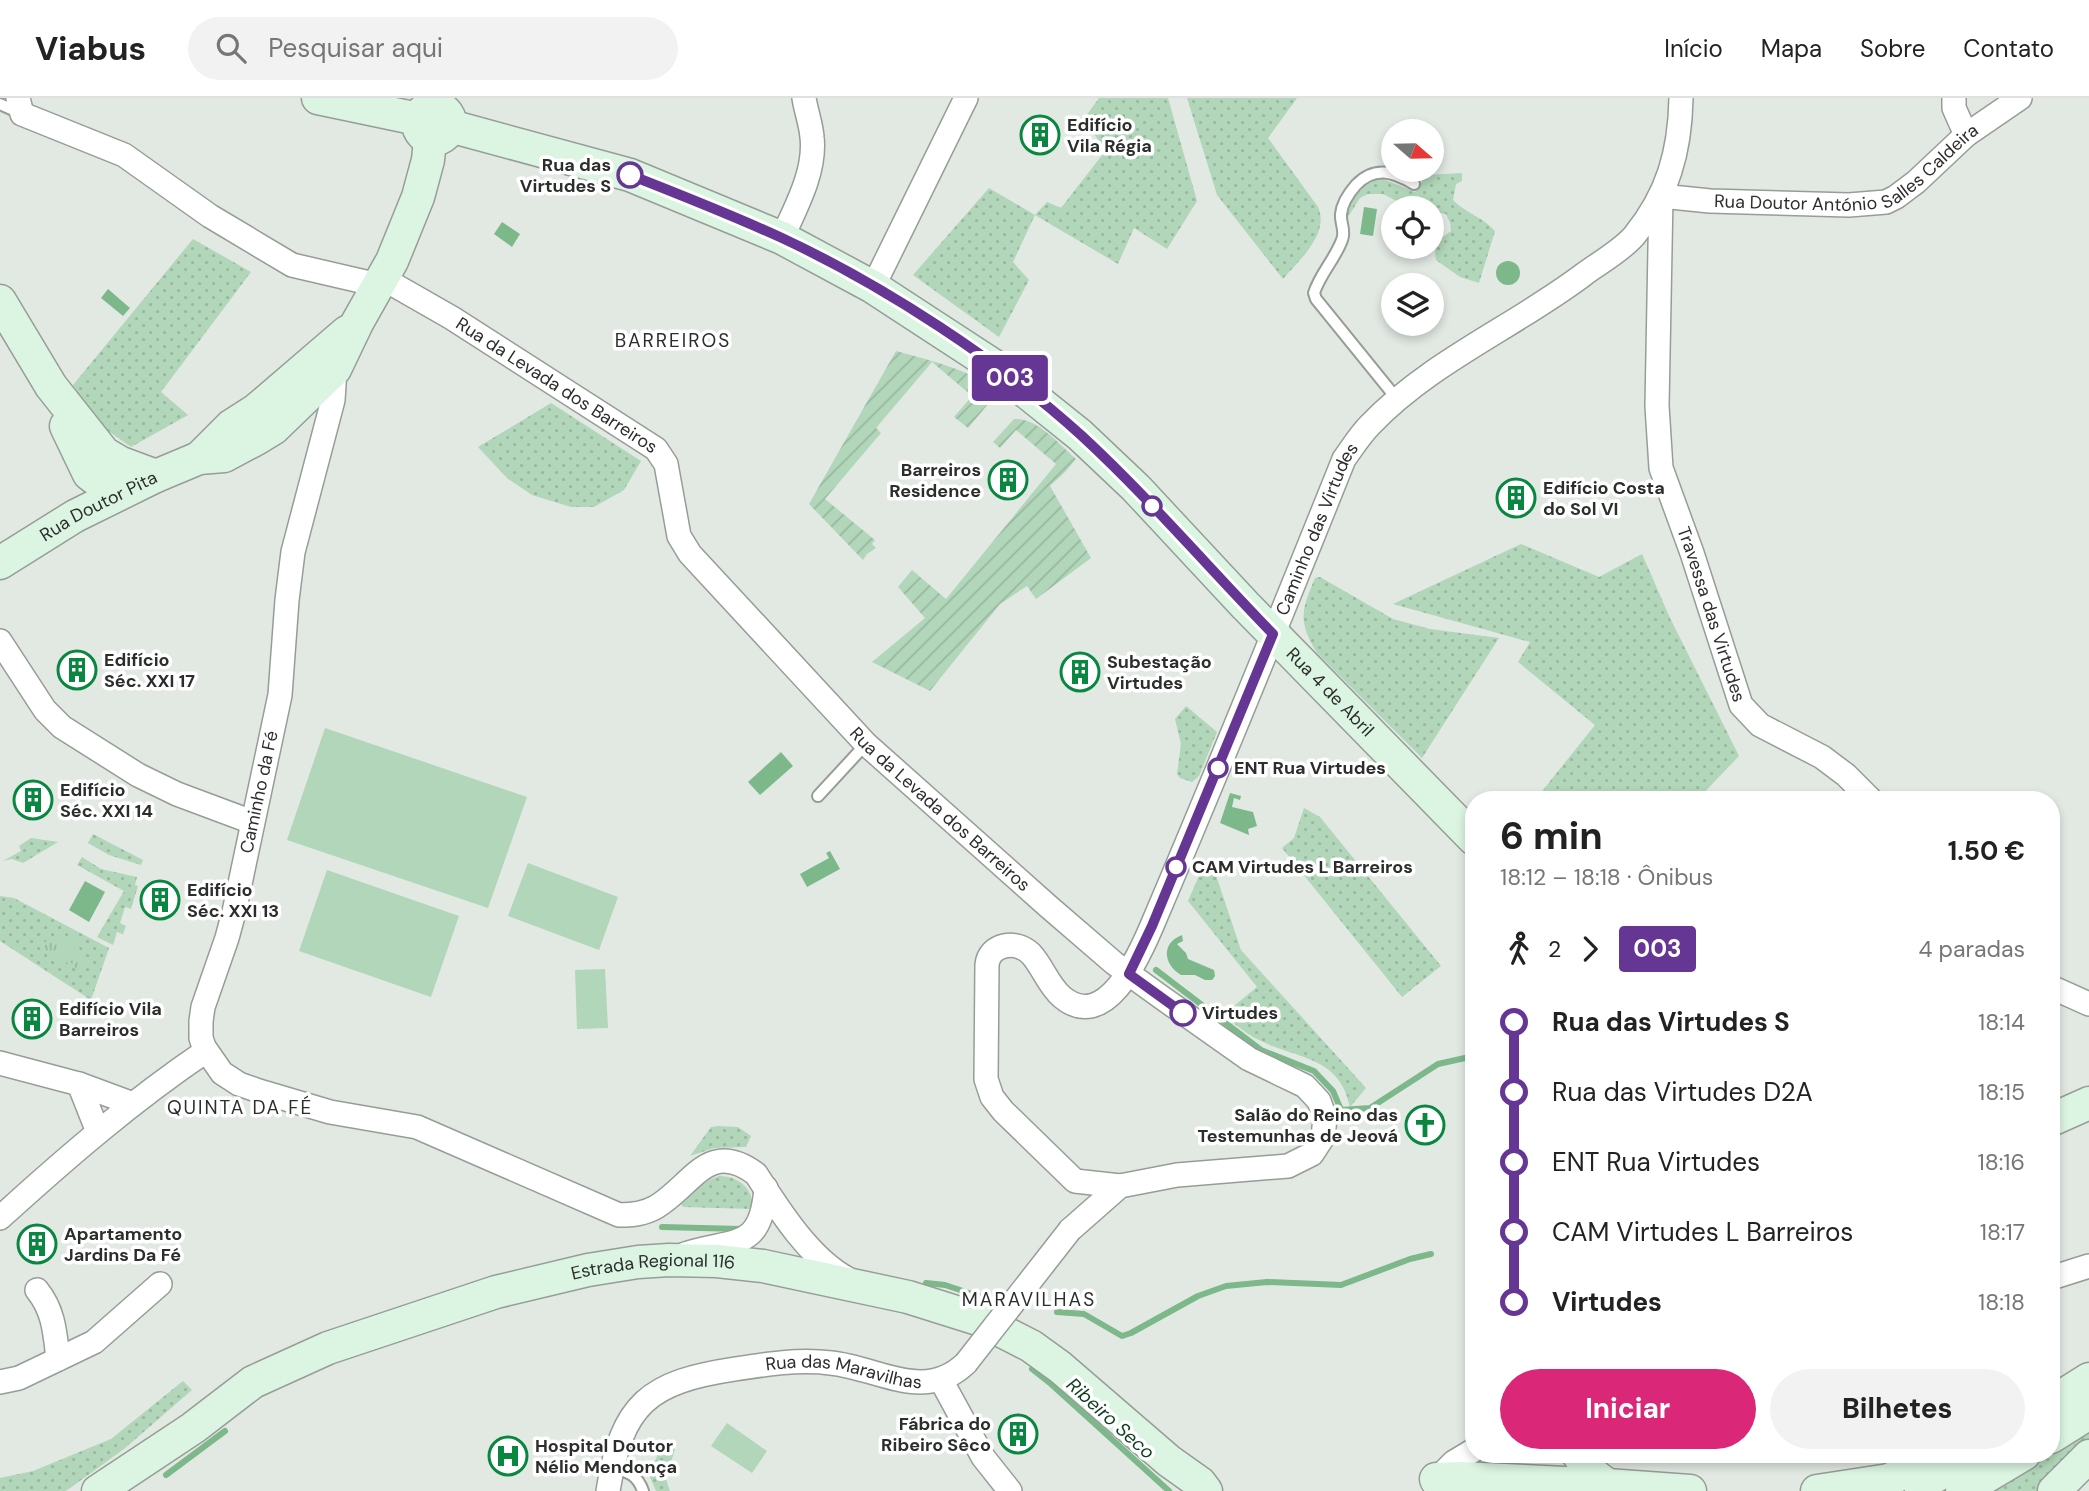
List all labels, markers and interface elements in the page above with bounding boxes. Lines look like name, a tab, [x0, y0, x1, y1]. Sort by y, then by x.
search box	[188, 17, 678, 80]
text: Viabus	[35, 27, 146, 70]
icon: search	[212, 29, 250, 67]
text: Pesquisar aqui	[268, 31, 443, 65]
text: Início	[1664, 33, 1723, 64]
text: Mapa	[1761, 33, 1822, 64]
text: Sobre	[1860, 33, 1925, 64]
text: Contato	[1963, 33, 2054, 64]
place label: Edifício Vila Régia	[1067, 113, 1152, 158]
building icon: Edifício Vila Régia	[1019, 114, 1061, 156]
street label: Rua Doutor António Salles Caldeira	[1714, 118, 1983, 217]
north arrow	[1381, 119, 1444, 182]
map controls	[1381, 119, 1444, 336]
place label: Rua das Virtudes S	[520, 153, 611, 198]
marker: Rua das Virtudes S	[617, 162, 643, 188]
button: locate	[1381, 196, 1444, 259]
button: layers	[1381, 273, 1444, 336]
street label: Rua da Levada dos Barreiros	[451, 312, 662, 459]
district label: BARREIROS	[615, 328, 731, 353]
line badge: 003	[970, 355, 1050, 401]
text: 003	[986, 362, 1034, 393]
street label: Caminho das Virtudes	[1270, 438, 1364, 619]
place label: Barreiros Residence	[889, 458, 981, 503]
building icon: Barreiros Residence	[987, 459, 1029, 501]
street label: Rua Doutor Pita	[35, 465, 161, 547]
place label: Edifício Costa do Sol VI	[1543, 476, 1665, 521]
building icon: Edifício Costa do Sol VI	[1495, 477, 1537, 519]
unlabelled marker	[1142, 496, 1162, 516]
street label: Travessa das Virtudes	[1671, 523, 1751, 705]
street label: Rua 4 de Abril	[1281, 642, 1379, 742]
place label: Edifício Séc. XXI 17	[104, 648, 195, 693]
building icon: Edifício Séc. XXI 17	[56, 649, 98, 691]
place label: Subestação Virtudes	[1107, 650, 1212, 695]
building icon: Subestação Virtudes	[1059, 651, 1101, 693]
street label: Rua da Levada dos Barreiros	[844, 722, 1036, 897]
street label: Caminho da Fé	[234, 729, 284, 855]
place label: ENT Rua Virtudes	[1234, 756, 1386, 780]
marker: ENT Rua Virtudes	[1208, 758, 1228, 778]
place label: Edifício Séc. XXI 14	[60, 778, 153, 823]
building icon: Edifício Séc. XXI 14	[12, 779, 54, 821]
text: 6 min	[1500, 811, 1603, 861]
text: 1.50 €	[1948, 834, 2025, 868]
place label: CAM Virtudes L Barreiros	[1192, 855, 1413, 879]
marker: CAM Virtudes L Barreiros	[1166, 857, 1186, 877]
text: 18:12 – 18:18 · Ônibus	[1500, 862, 1713, 892]
place label: Edifício Séc. XXI 13	[187, 878, 279, 923]
building icon: Edifício Séc. XXI 13	[139, 879, 181, 921]
icon: walk	[1500, 930, 1538, 968]
icon: forward	[1571, 930, 1609, 968]
text: 003	[1633, 933, 1682, 964]
text: 2	[1548, 934, 1561, 964]
text: 4 paradas	[1919, 934, 2025, 964]
place label: Edifício Vila Barreiros	[59, 997, 162, 1042]
building icon: Edifício Vila Barreiros	[11, 998, 53, 1040]
marker: Virtudes	[1170, 1000, 1196, 1026]
place label: Virtudes	[1202, 1001, 1278, 1025]
text: Rua das Virtudes S	[1552, 1005, 1790, 1039]
text: 18:14	[1978, 1007, 2025, 1037]
text: Rua das Virtudes D2A	[1552, 1075, 1813, 1109]
text: 18:15	[1978, 1077, 2025, 1107]
district label: QUINTA DA FÉ	[167, 1095, 313, 1120]
place label: Salão do Reino das Testemunhas de Jeová	[1198, 1103, 1398, 1148]
church icon: Salão do Reino das Testemunhas de Jeová	[1404, 1104, 1446, 1146]
text: ENT Rua Virtudes	[1552, 1145, 1760, 1179]
text: 18:16	[1978, 1147, 2025, 1177]
text: CAM Virtudes L Barreiros	[1552, 1215, 1853, 1249]
text: 18:17	[1980, 1217, 2025, 1247]
place label: Apartamento Jardins Da Fé	[64, 1222, 182, 1267]
building icon: Apartamento Jardins Da Fé	[16, 1223, 58, 1265]
street label: Estrada Regional 116	[568, 1248, 736, 1286]
text: Virtudes	[1552, 1285, 1662, 1319]
district label: MARAVILHAS	[962, 1287, 1096, 1312]
text: 18:18	[1978, 1287, 2025, 1317]
street label: Rua das Maravilhas	[764, 1350, 922, 1394]
button: Iniciar	[1500, 1369, 1756, 1449]
button: Bilhetes	[1770, 1369, 2025, 1449]
water label: Ribeiro Seco	[1061, 1372, 1160, 1465]
place label: Fábrica do Ribeiro Sêco	[881, 1412, 991, 1457]
building icon: Fábrica do Ribeiro Sêco	[997, 1413, 1039, 1455]
place label: Hospital Doutor Nélio Mendonça	[535, 1434, 677, 1479]
hospital icon: Hospital Doutor Nélio Mendonça	[487, 1435, 529, 1477]

